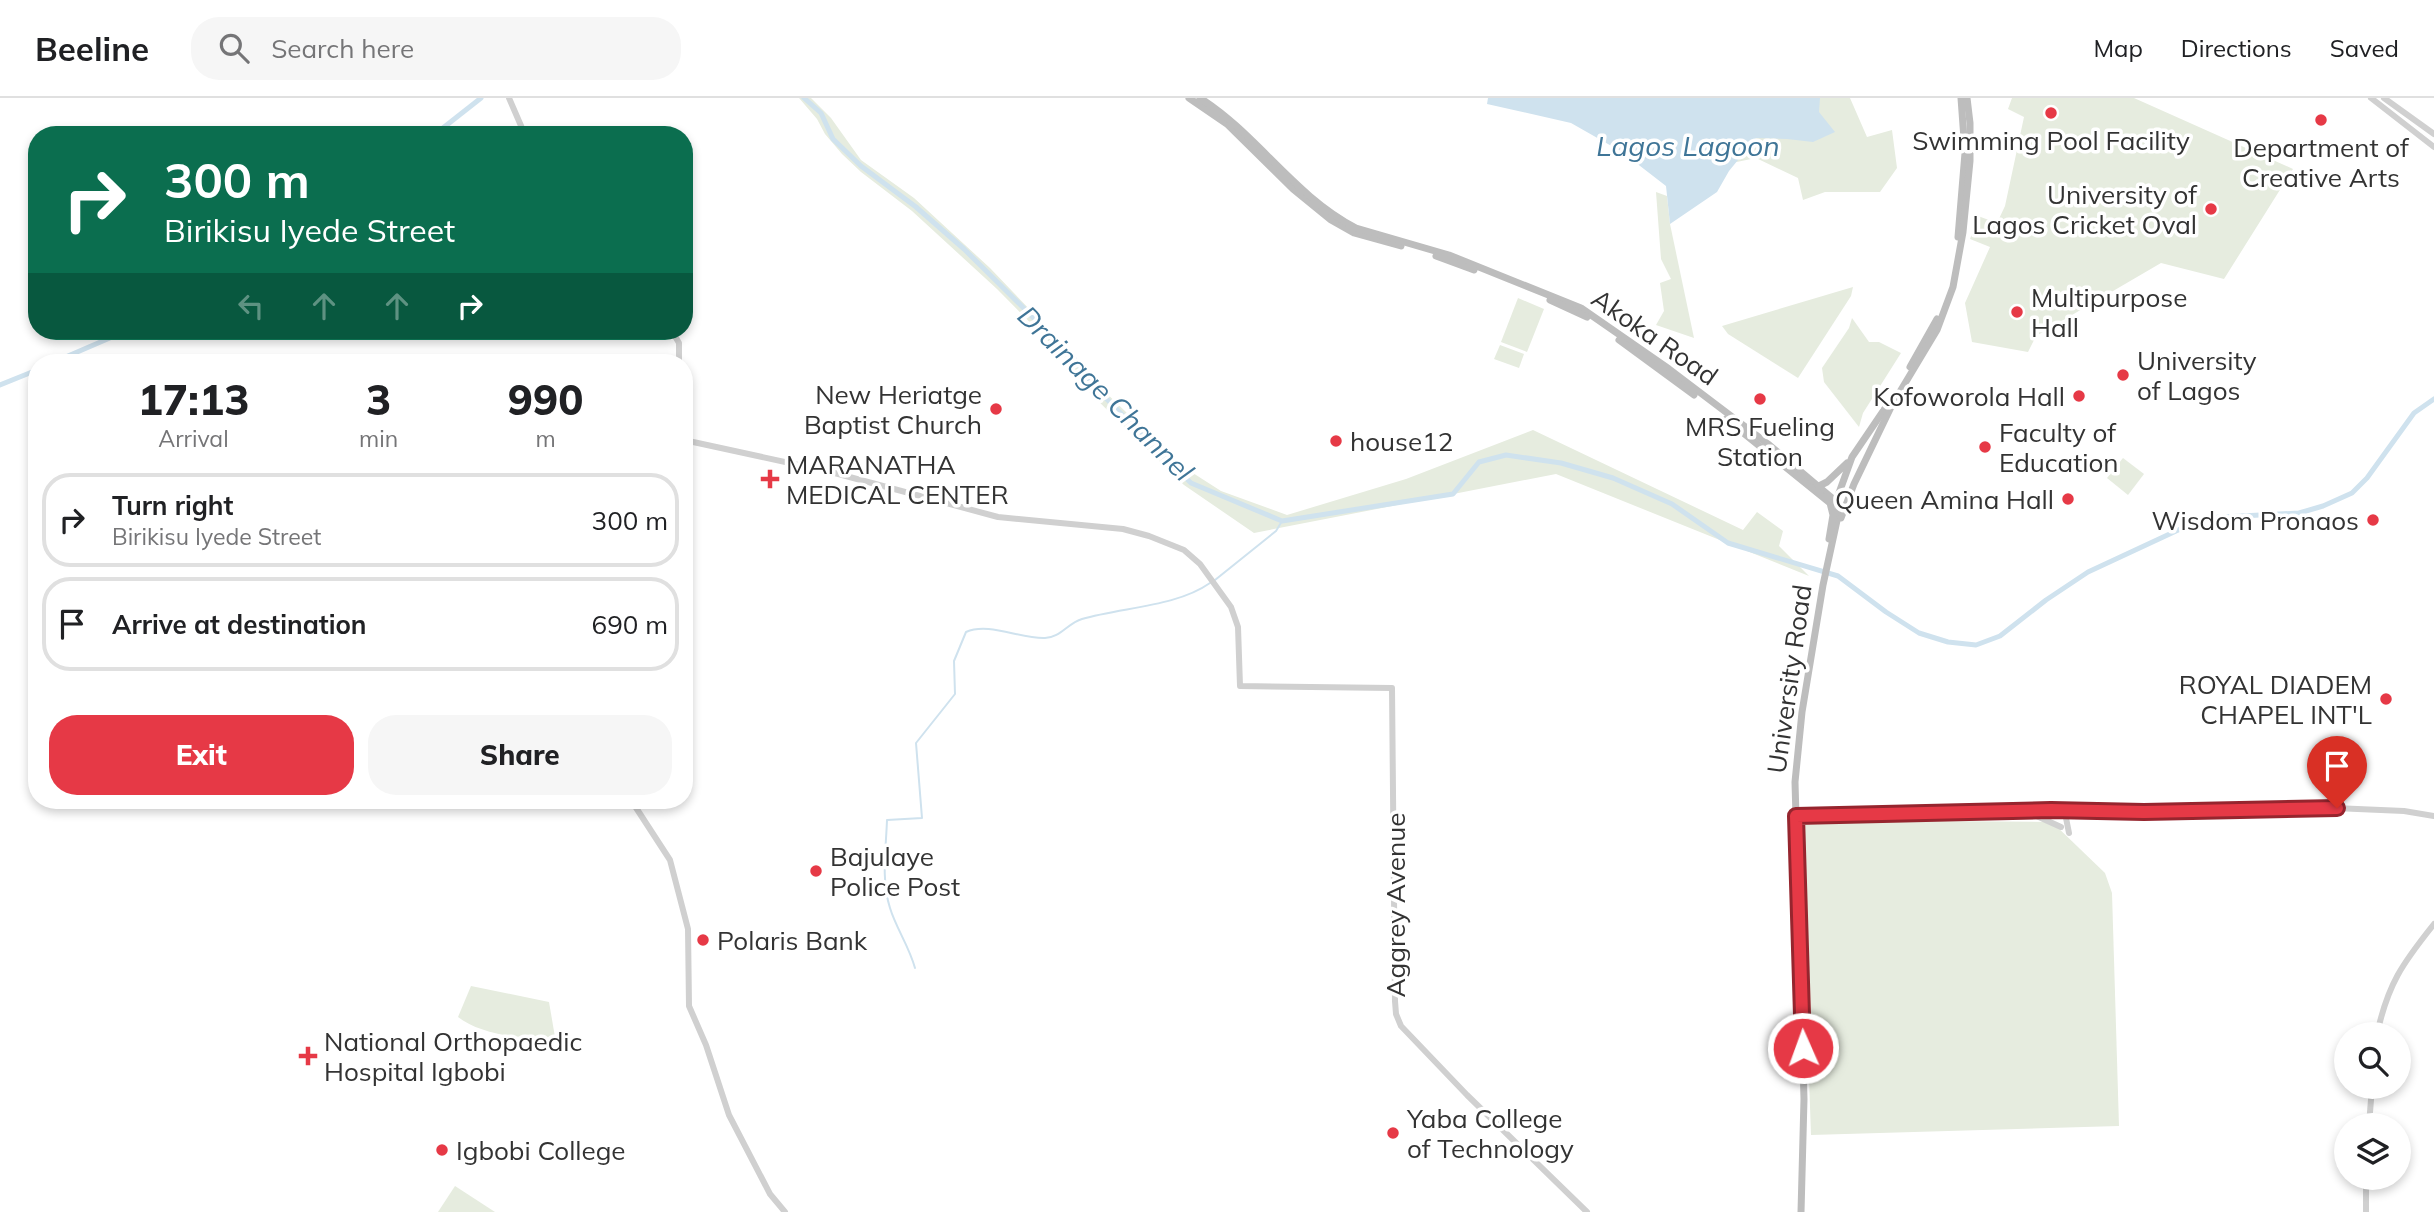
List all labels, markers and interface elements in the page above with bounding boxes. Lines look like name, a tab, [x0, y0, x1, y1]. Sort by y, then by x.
search box	[191, 17, 681, 80]
text: Beeline	[35, 28, 149, 69]
icon: search	[215, 29, 253, 67]
text: Search here	[271, 32, 414, 65]
text: Map	[2093, 33, 2143, 63]
text: Directions	[2181, 33, 2292, 63]
text: Saved	[2330, 33, 2399, 63]
marker: Swimming Pool Facility	[2043, 105, 2059, 121]
marker: Department of Creative Arts	[2313, 112, 2329, 128]
place label: Swimming Pool Facility	[1912, 124, 2190, 157]
water label: Lagos Lagoon	[1596, 128, 1780, 163]
place label: Department of Creative Arts	[2233, 131, 2410, 194]
text: 300 m	[164, 149, 310, 210]
icon: right	[49, 154, 140, 245]
place label: University of Lagos Cricket Oval	[1972, 178, 2198, 241]
marker: University of Lagos Cricket Oval	[2203, 201, 2219, 217]
text: Birikisu Iyede Street	[164, 210, 455, 250]
street label: Akoka Road	[1586, 281, 1724, 393]
place label: Multipurpose Hall	[2031, 281, 2187, 344]
icon: left	[232, 287, 270, 325]
icon: ahead	[305, 287, 343, 325]
icon: ahead	[378, 287, 416, 325]
icon: right	[451, 287, 489, 325]
water label: Drainage Channel	[1011, 298, 1201, 488]
marker: Multipurpose Hall	[2009, 304, 2025, 320]
place label: University of Lagos	[2137, 344, 2257, 407]
marker: University of Lagos	[2115, 367, 2131, 383]
text: 17:13	[138, 373, 249, 426]
text: 3	[366, 373, 391, 426]
text: 990	[508, 373, 583, 426]
place label: New Heriatge Baptist Church	[804, 378, 982, 441]
place label: Kofoworola Hall	[1873, 380, 2065, 413]
marker: Kofoworola Hall	[2071, 388, 2087, 404]
marker: MRS Fueling Station	[1752, 391, 1768, 407]
marker: New Heriatge Baptist Church	[988, 401, 1004, 417]
place label: MRS Fueling Station	[1685, 410, 1835, 473]
place label: Faculty of Education	[1999, 416, 2119, 479]
text: Arrival	[158, 424, 229, 453]
text: min	[359, 424, 398, 453]
text: m	[535, 424, 556, 453]
place label: house12	[1350, 425, 1453, 458]
marker: house12	[1328, 433, 1344, 449]
marker: Faculty of Education	[1977, 439, 1993, 455]
place label: MARANATHA MEDICAL CENTER	[786, 448, 1009, 511]
marker: MARANATHA MEDICAL CENTER	[760, 469, 780, 489]
place label: Queen Amina Hall	[1835, 483, 2054, 516]
text: Turn right	[112, 489, 233, 522]
marker: Queen Amina Hall	[2060, 491, 2076, 507]
icon: right	[53, 501, 91, 539]
text: 300 m	[592, 504, 668, 537]
place label: Wisdom Pronaos	[2152, 504, 2359, 537]
marker: Wisdom Pronaos	[2365, 512, 2381, 528]
text: Birikisu Iyede Street	[112, 522, 321, 551]
street label: University Road	[1759, 583, 1819, 775]
icon: arrive	[53, 605, 91, 643]
text: Arrive at destination	[112, 608, 367, 641]
text: 690 m	[592, 608, 668, 641]
place label: ROYAL DIADEM CHAPEL INT'L	[2179, 668, 2372, 731]
marker: ROYAL DIADEM CHAPEL INT'L	[2378, 691, 2394, 707]
button: Exit	[49, 715, 354, 795]
button: Share	[368, 715, 672, 795]
pin	[2307, 736, 2367, 808]
icon: arrive	[2318, 747, 2356, 785]
street label: Aggrey Avenue	[1379, 813, 1412, 997]
place label: Bajulaye Police Post	[830, 840, 960, 903]
marker: Bajulaye Police Post	[808, 863, 824, 879]
place label: Polaris Bank	[717, 924, 868, 957]
marker: Polaris Bank	[695, 932, 711, 948]
position arrow	[1766, 1011, 1840, 1085]
map controls	[2334, 1022, 2411, 1190]
button: search	[2334, 1022, 2411, 1099]
place label: National Orthopaedic Hospital Igbobi	[324, 1025, 582, 1088]
marker: National Orthopaedic Hospital Igbobi	[298, 1046, 318, 1066]
place label: Yaba College of Technology	[1406, 1102, 1574, 1165]
button: layers	[2334, 1113, 2411, 1190]
marker: Yaba College of Technology	[1385, 1125, 1401, 1141]
place label: Igbobi College	[456, 1134, 626, 1167]
marker: Igbobi College	[434, 1142, 450, 1158]

